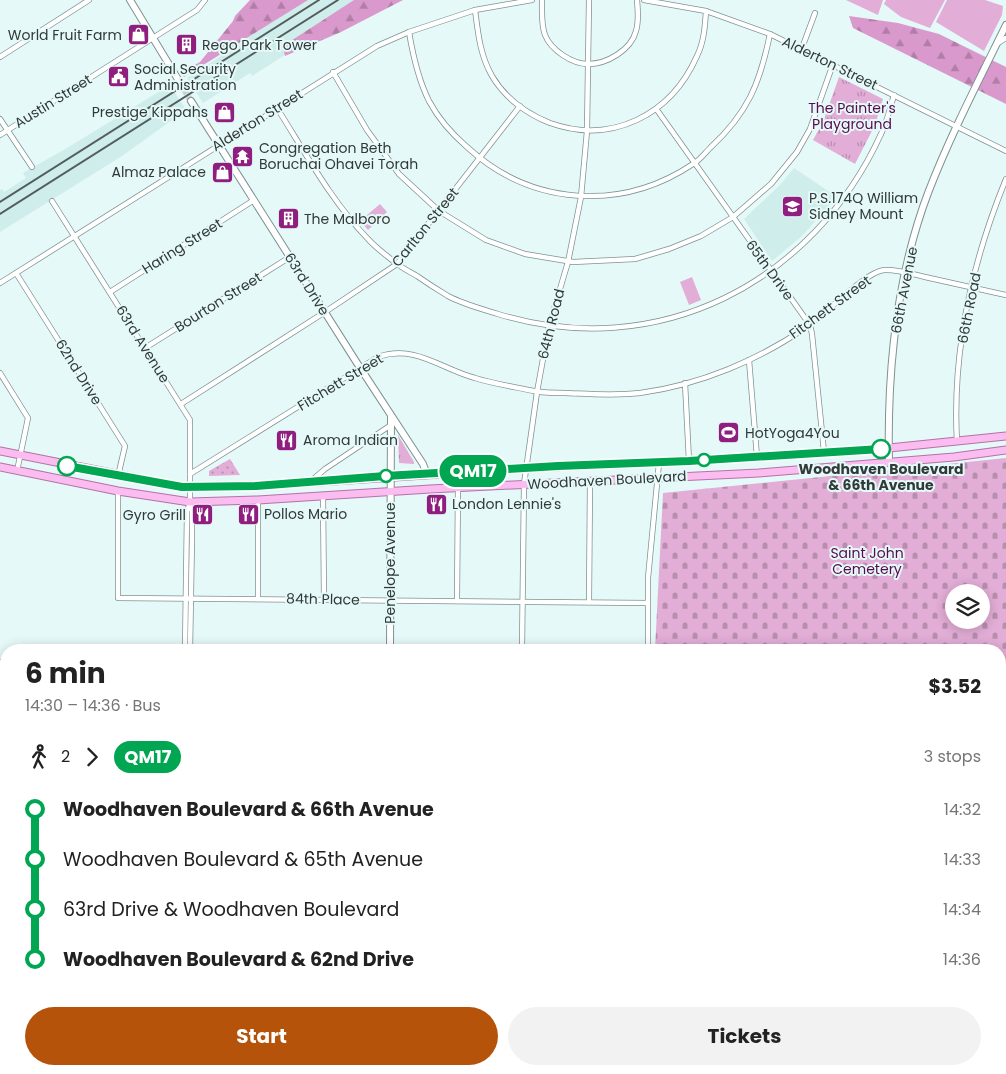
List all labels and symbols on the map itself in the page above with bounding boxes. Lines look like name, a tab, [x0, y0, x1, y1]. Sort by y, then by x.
shop icon: World Fruit Farm	[126, 23, 150, 47]
place label: World Fruit Farm	[8, 25, 122, 45]
street label: Alderton Street	[779, 31, 881, 95]
building icon: Rego Park Tower	[174, 33, 198, 57]
place label: Rego Park Tower	[202, 35, 317, 55]
place label: Social Security Administration	[134, 59, 237, 95]
public building icon: Social Security Administration	[106, 65, 130, 89]
street label: Austin Street	[10, 69, 96, 133]
street label: Alderton Street	[208, 84, 306, 156]
park label: The Painter's Playground	[808, 98, 896, 134]
shop icon: Prestige Kippahs	[212, 100, 236, 124]
place label: Prestige Kippahs	[92, 102, 208, 122]
place label: Congregation Beth Boruchai Ohavei Torah	[259, 138, 418, 174]
temple icon: Congregation Beth Boruchai Ohavei Torah	[231, 144, 255, 168]
shop icon: Almaz Palace	[210, 160, 234, 184]
place label: Almaz Palace	[111, 162, 206, 182]
street label: Carlton Street	[387, 183, 463, 271]
place label: P.S.174Q William Sidney Mount	[809, 188, 918, 224]
school or university icon: P.S.174Q William Sidney Mount	[781, 194, 805, 218]
building icon: The Malboro	[276, 207, 300, 231]
place label: The Malboro	[304, 209, 391, 229]
street label: Haring Street	[138, 213, 226, 279]
street label: 65th Drive	[741, 236, 799, 305]
street label: 66th Avenue	[886, 245, 922, 335]
street label: 63rd Drive	[280, 249, 334, 320]
street label: Bourton Street	[171, 267, 265, 337]
street label: Fitchett Street	[785, 271, 875, 343]
street label: 66th Road	[952, 271, 986, 345]
street label: 64th Road	[533, 287, 569, 361]
street label: 63rd Avenue	[111, 301, 175, 387]
street label: 62nd Drive	[51, 335, 107, 409]
street label: Fitchett Street	[293, 349, 387, 415]
sports icon: HotYoga4You	[717, 421, 741, 445]
place label: HotYoga4You	[745, 423, 840, 443]
restaurant icon: Aroma Indian	[275, 428, 299, 452]
place label: Aroma Indian	[303, 430, 398, 450]
marker: Woodhaven Boulevard & 66th Avenue	[871, 439, 891, 459]
unlabelled marker	[697, 453, 711, 467]
line badge: QM17	[438, 455, 508, 487]
unlabelled marker	[57, 456, 77, 476]
place label: Woodhaven Boulevard & 66th Avenue	[799, 459, 963, 495]
street label: Woodhaven Boulevard	[527, 466, 687, 494]
unlabelled marker	[379, 469, 393, 483]
restaurant icon: London Lennie's	[424, 492, 448, 516]
place label: London Lennie's	[452, 494, 561, 514]
restaurant icon: Pollos Mario	[236, 502, 260, 526]
street label: Penelope Avenue	[380, 502, 400, 624]
restaurant icon: Gyro Grill	[190, 503, 214, 527]
place label: Pollos Mario	[264, 504, 347, 524]
place label: Gyro Grill	[123, 505, 186, 525]
park label: Saint John Cemetery	[830, 543, 904, 579]
street label: 84th Place	[286, 588, 360, 610]

